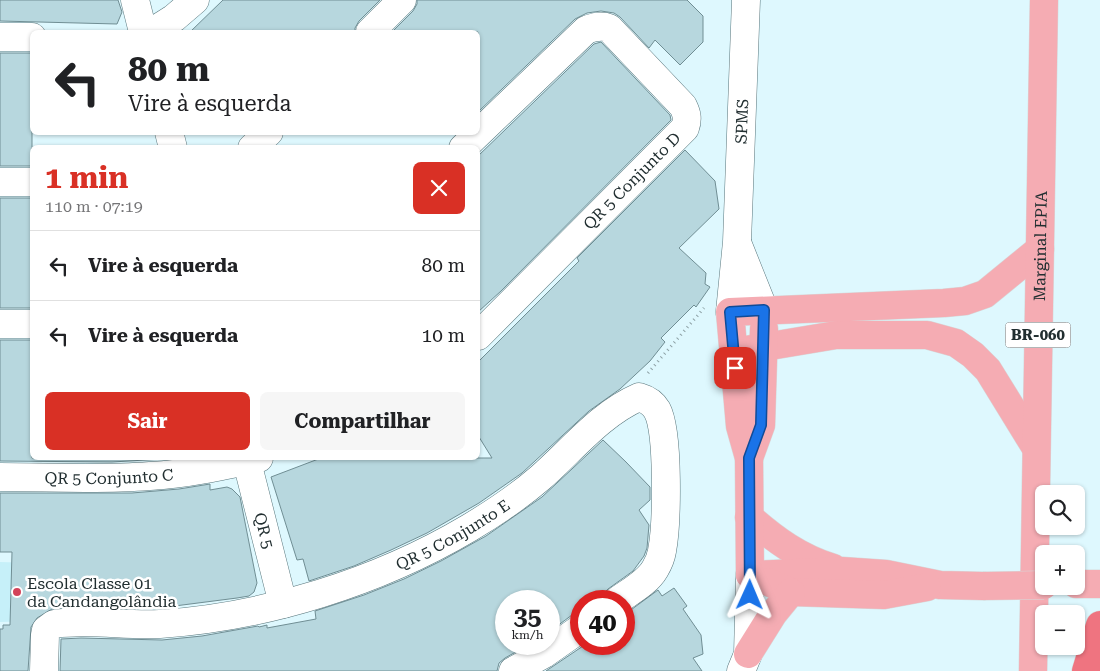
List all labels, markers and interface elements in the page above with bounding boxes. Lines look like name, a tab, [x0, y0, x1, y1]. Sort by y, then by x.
text: 80 m	[128, 49, 210, 90]
icon: left	[45, 50, 110, 115]
text: Vire à esquerda	[128, 91, 291, 116]
street label: SPMS	[731, 98, 752, 144]
street label: QR 5 Conjunto D	[579, 128, 685, 234]
text: 1 min	[45, 160, 128, 195]
button: close	[413, 162, 465, 214]
street label: Marginal EPIA	[1030, 190, 1050, 301]
text: 110 m · 07:19	[45, 197, 143, 216]
icon: left	[45, 252, 73, 280]
text: Vire à esquerda	[88, 254, 238, 277]
text: 80 m	[422, 254, 465, 277]
icon: left	[45, 322, 73, 350]
road number: BR-060	[1006, 322, 1070, 348]
text: Vire à esquerda	[88, 324, 238, 347]
text: 10 m	[422, 324, 465, 347]
pin	[714, 347, 756, 389]
icon: arrive	[721, 354, 749, 382]
button: Sair	[45, 392, 250, 450]
button: Compartilhar	[260, 392, 465, 450]
street label: QR 5 Conjunto C	[44, 465, 174, 488]
map controls	[1035, 485, 1085, 655]
button: search	[1035, 485, 1085, 535]
street label: QR 5 Conjunto E	[393, 495, 513, 574]
street label: QR 5	[251, 510, 278, 551]
button: +	[1035, 545, 1085, 595]
position arrow	[723, 568, 775, 620]
place label: Escola Classe 01 da Candangolândia	[27, 574, 176, 611]
marker: Escola Classe 01 da Candangolândia	[11, 586, 23, 598]
speed limit sign: 40	[570, 590, 635, 655]
text: 35	[513, 602, 542, 631]
button: −	[1035, 605, 1085, 655]
text: km/h	[511, 628, 544, 642]

